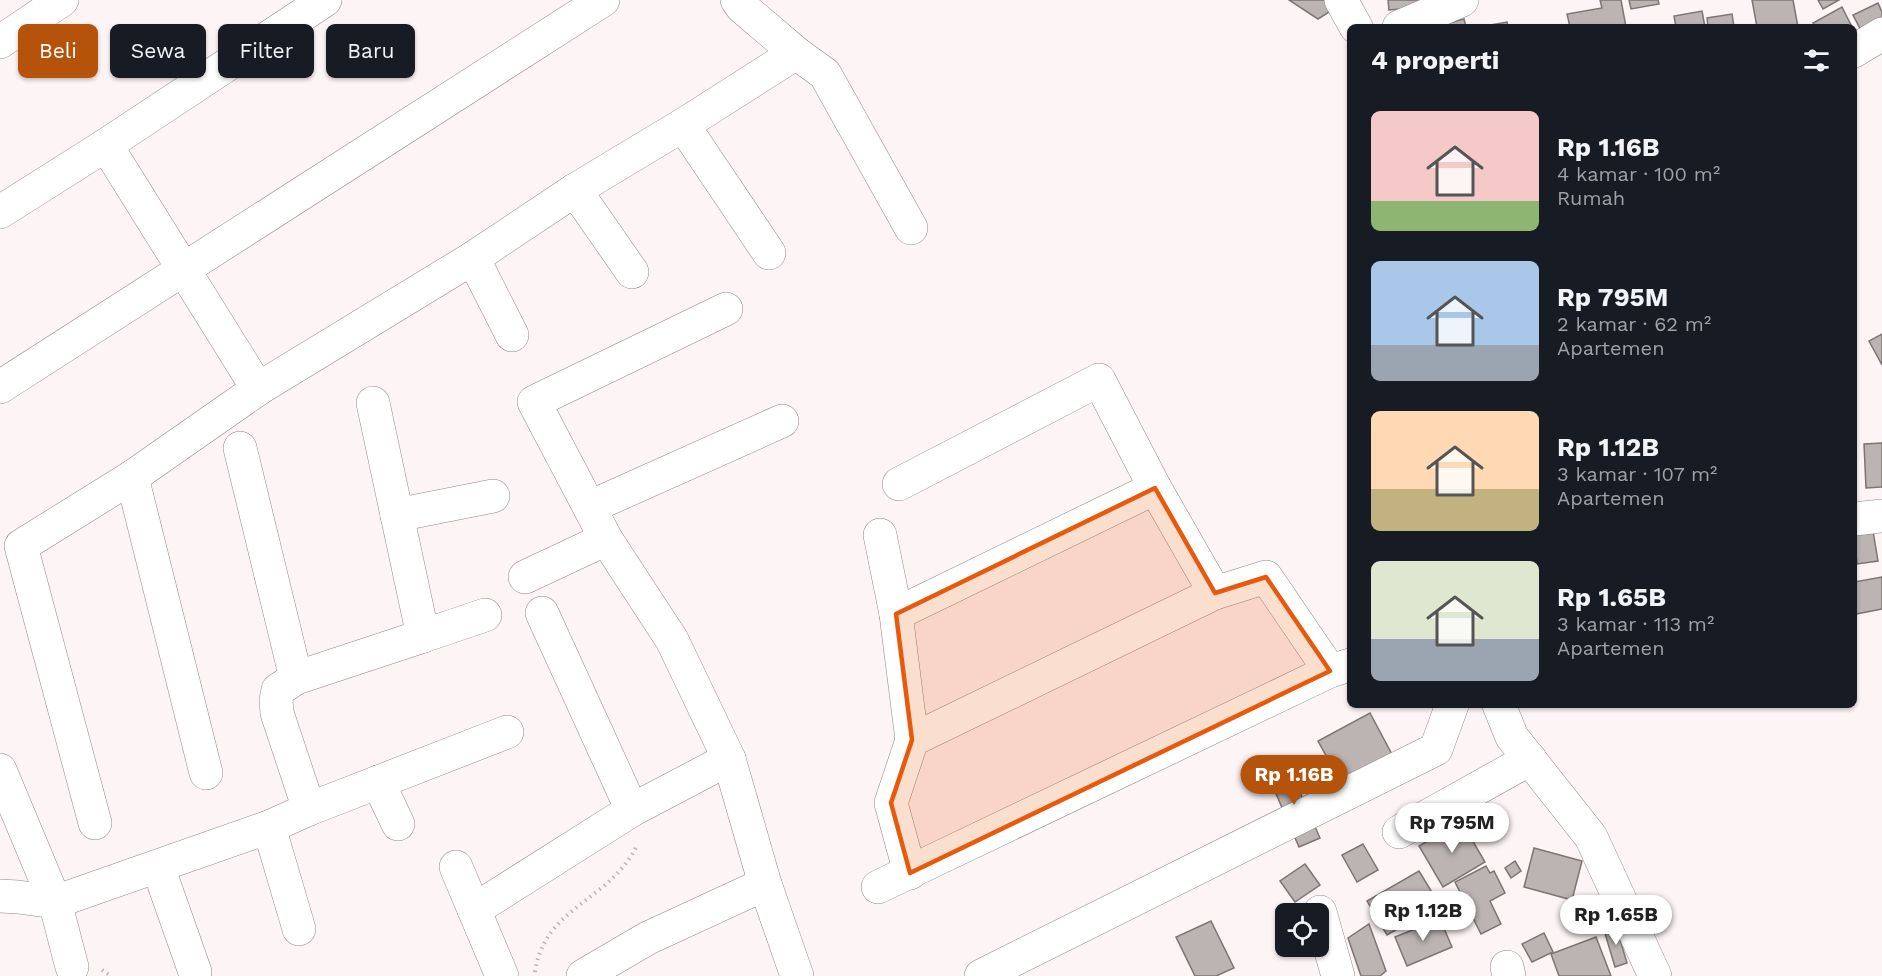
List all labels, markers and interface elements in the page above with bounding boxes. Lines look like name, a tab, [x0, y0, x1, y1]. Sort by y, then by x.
chip: Beli	[18, 24, 98, 78]
chip: Sewa	[110, 24, 206, 78]
chip: Filter	[218, 24, 314, 78]
chip: Baru	[326, 24, 415, 78]
icon: filters	[1800, 44, 1833, 77]
text: 4 properti	[1371, 45, 1499, 75]
text: Rp 1.16B	[1557, 132, 1660, 162]
icon: home	[1419, 135, 1491, 207]
text: 4 kamar · 100 m²	[1557, 162, 1720, 186]
text: Rumah	[1557, 186, 1625, 210]
text: Rp 795M	[1557, 282, 1668, 312]
icon: home	[1419, 285, 1491, 357]
text: 2 kamar · 62 m²	[1557, 312, 1711, 336]
text: Apartemen	[1557, 336, 1665, 360]
text: Rp 1.12B	[1557, 432, 1659, 462]
icon: home	[1419, 435, 1491, 507]
text: 3 kamar · 107 m²	[1557, 462, 1717, 486]
text: Apartemen	[1557, 486, 1665, 510]
text: Rp 1.65B	[1557, 582, 1666, 612]
icon: home	[1419, 585, 1491, 657]
text: 3 kamar · 113 m²	[1557, 612, 1714, 636]
text: Apartemen	[1557, 636, 1665, 660]
pin: Rp 1.16B	[1232, 755, 1356, 806]
text: Rp 1.16B	[1255, 762, 1333, 786]
pin: Rp 795M	[1397, 803, 1507, 854]
text: Rp 795M	[1409, 810, 1495, 834]
pin: Rp 1.12B	[1361, 891, 1485, 942]
pin: Rp 1.65B	[1554, 895, 1678, 946]
text: Rp 1.12B	[1384, 898, 1462, 922]
text: Rp 1.65B	[1574, 902, 1658, 926]
map controls	[1275, 903, 1329, 957]
button: locate	[1275, 903, 1329, 957]

